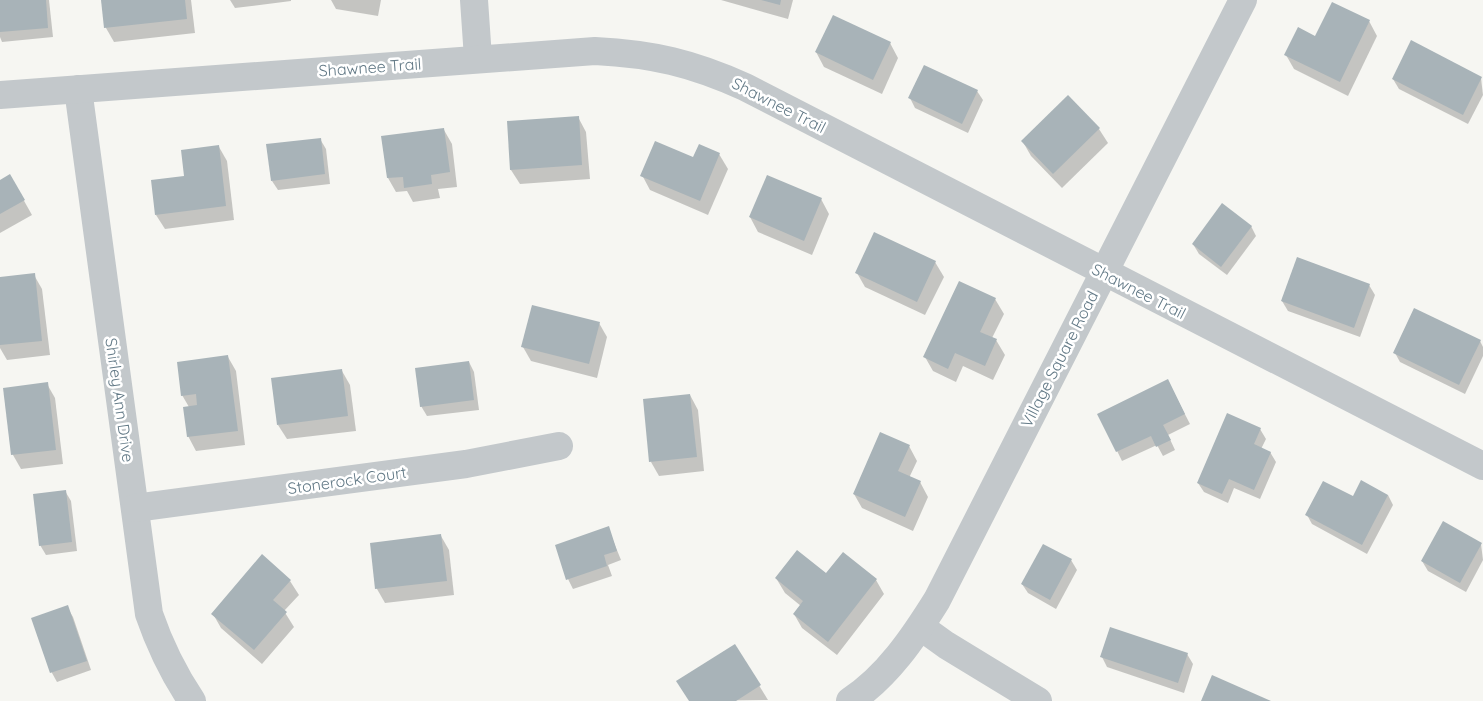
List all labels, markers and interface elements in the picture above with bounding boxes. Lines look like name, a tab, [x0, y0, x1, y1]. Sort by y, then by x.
street label: Shawnee Trail	[318, 53, 422, 81]
street label: Shawnee Trail	[729, 73, 829, 137]
street label: Shawnee Trail	[1089, 259, 1189, 323]
street label: Village Square Road	[1016, 287, 1102, 431]
street label: Shirley Ann Drive	[101, 337, 139, 463]
street label: Stonerock Court	[286, 462, 408, 498]

